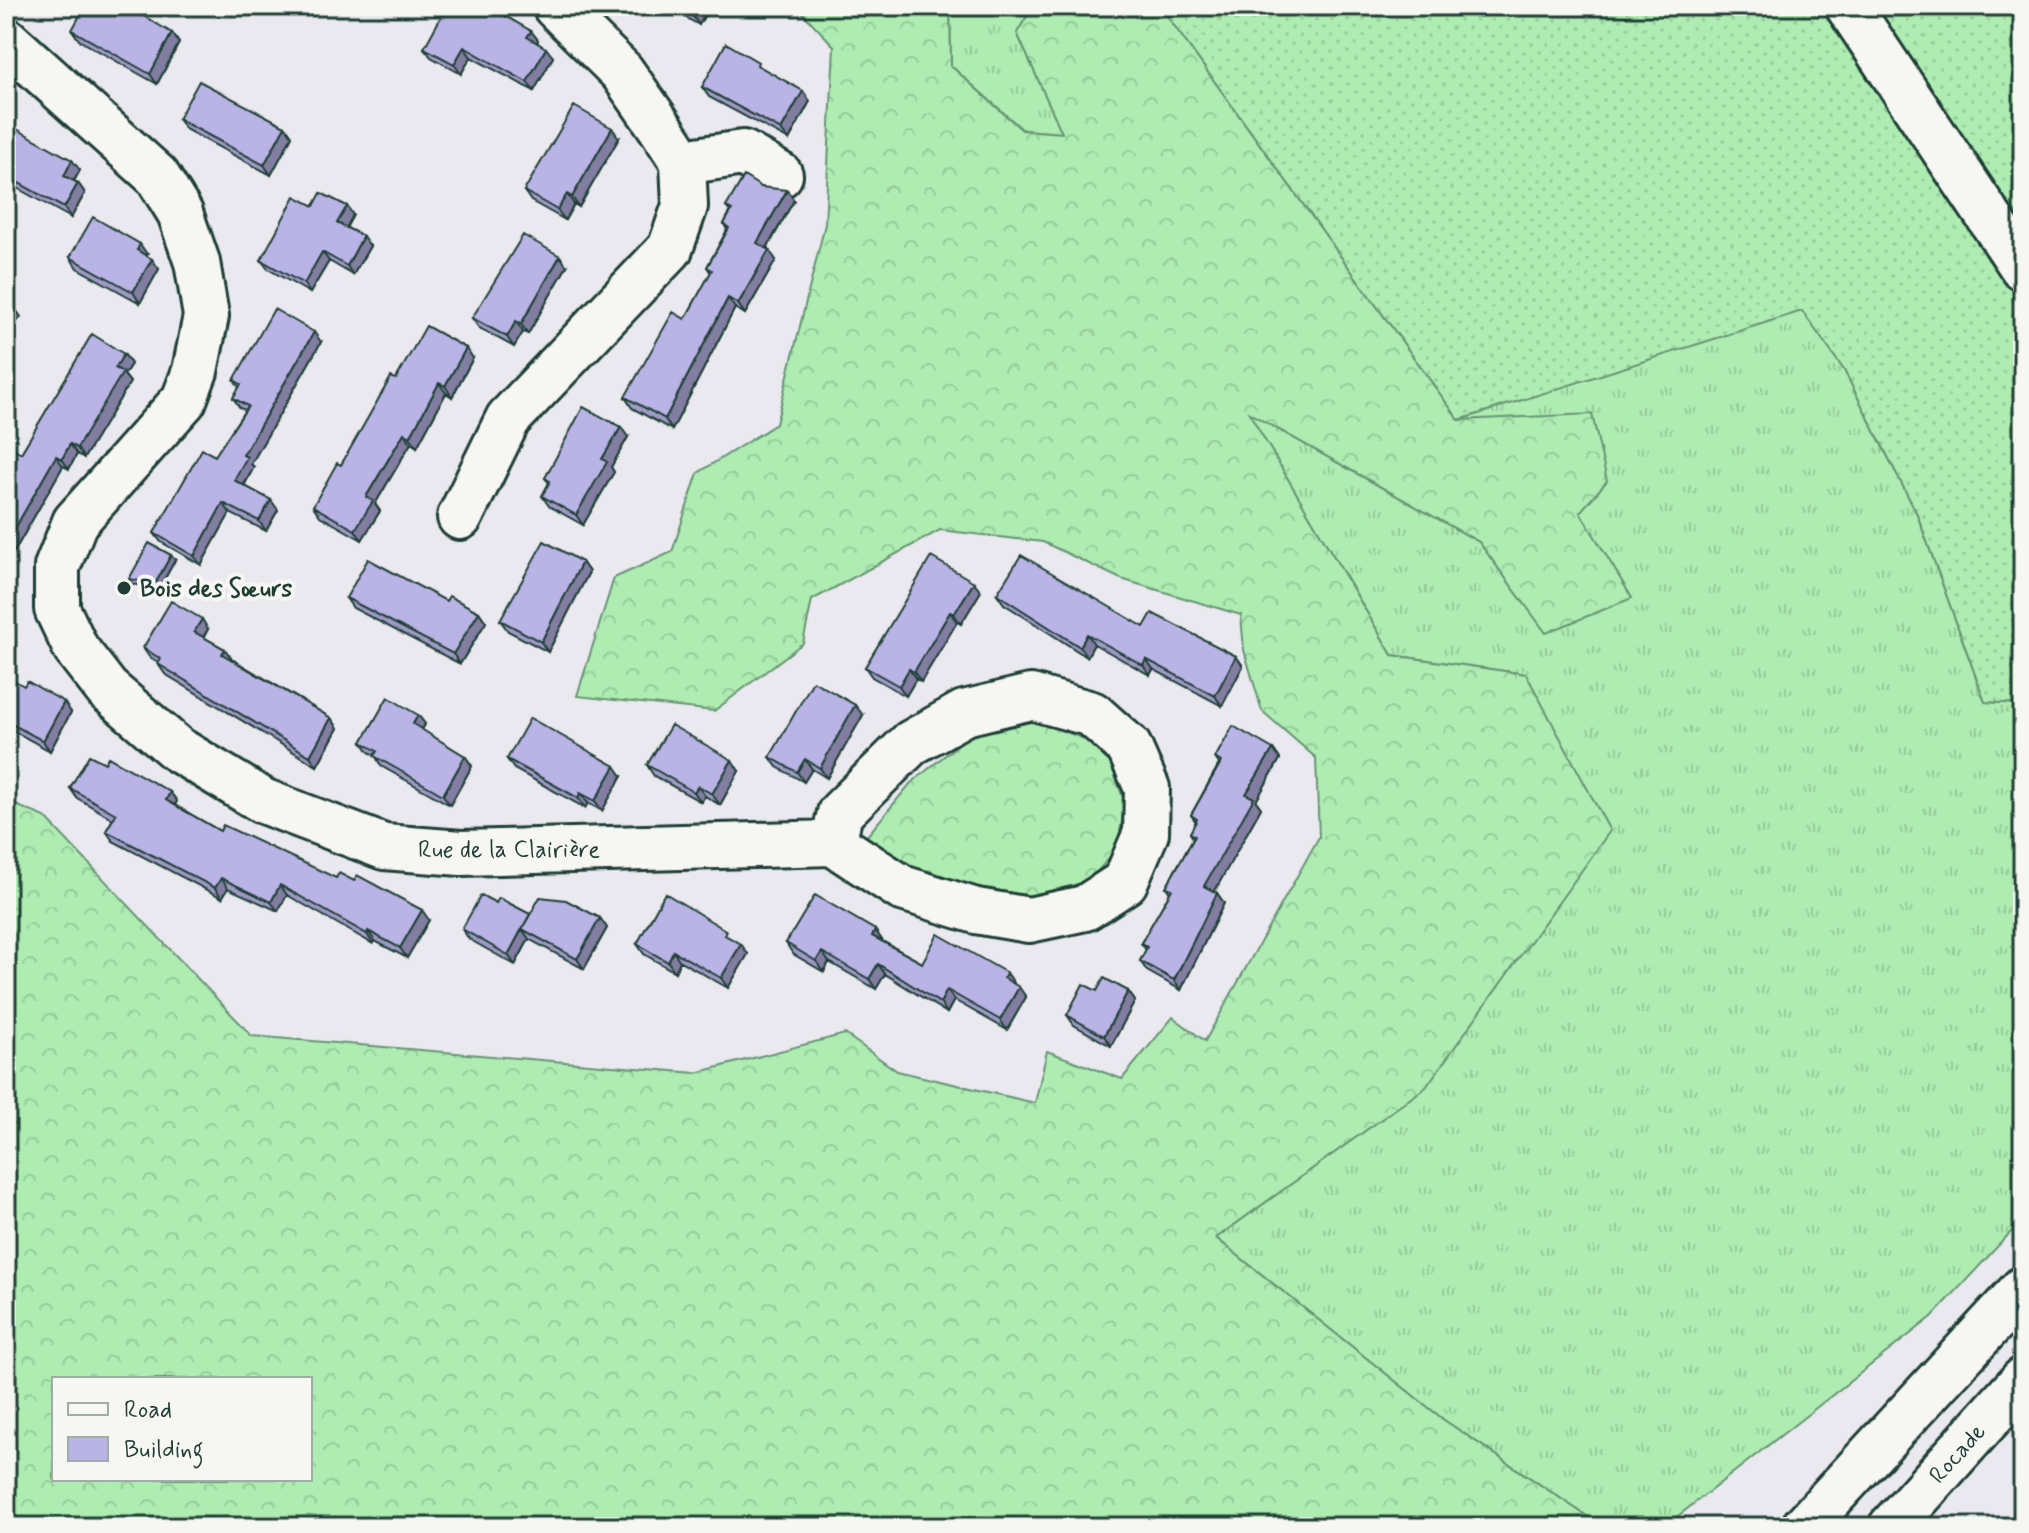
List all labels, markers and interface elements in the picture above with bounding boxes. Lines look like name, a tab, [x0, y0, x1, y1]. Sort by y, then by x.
place label: Bois des Sœurs	[140, 574, 292, 605]
marker: Bois des Sœurs	[115, 579, 133, 597]
street label: Rue de la Clairière	[418, 835, 600, 866]
legend	[52, 1377, 312, 1481]
text: Road	[124, 1395, 172, 1426]
street label: Rocade	[1923, 1417, 1993, 1491]
text: Building	[124, 1435, 204, 1469]

